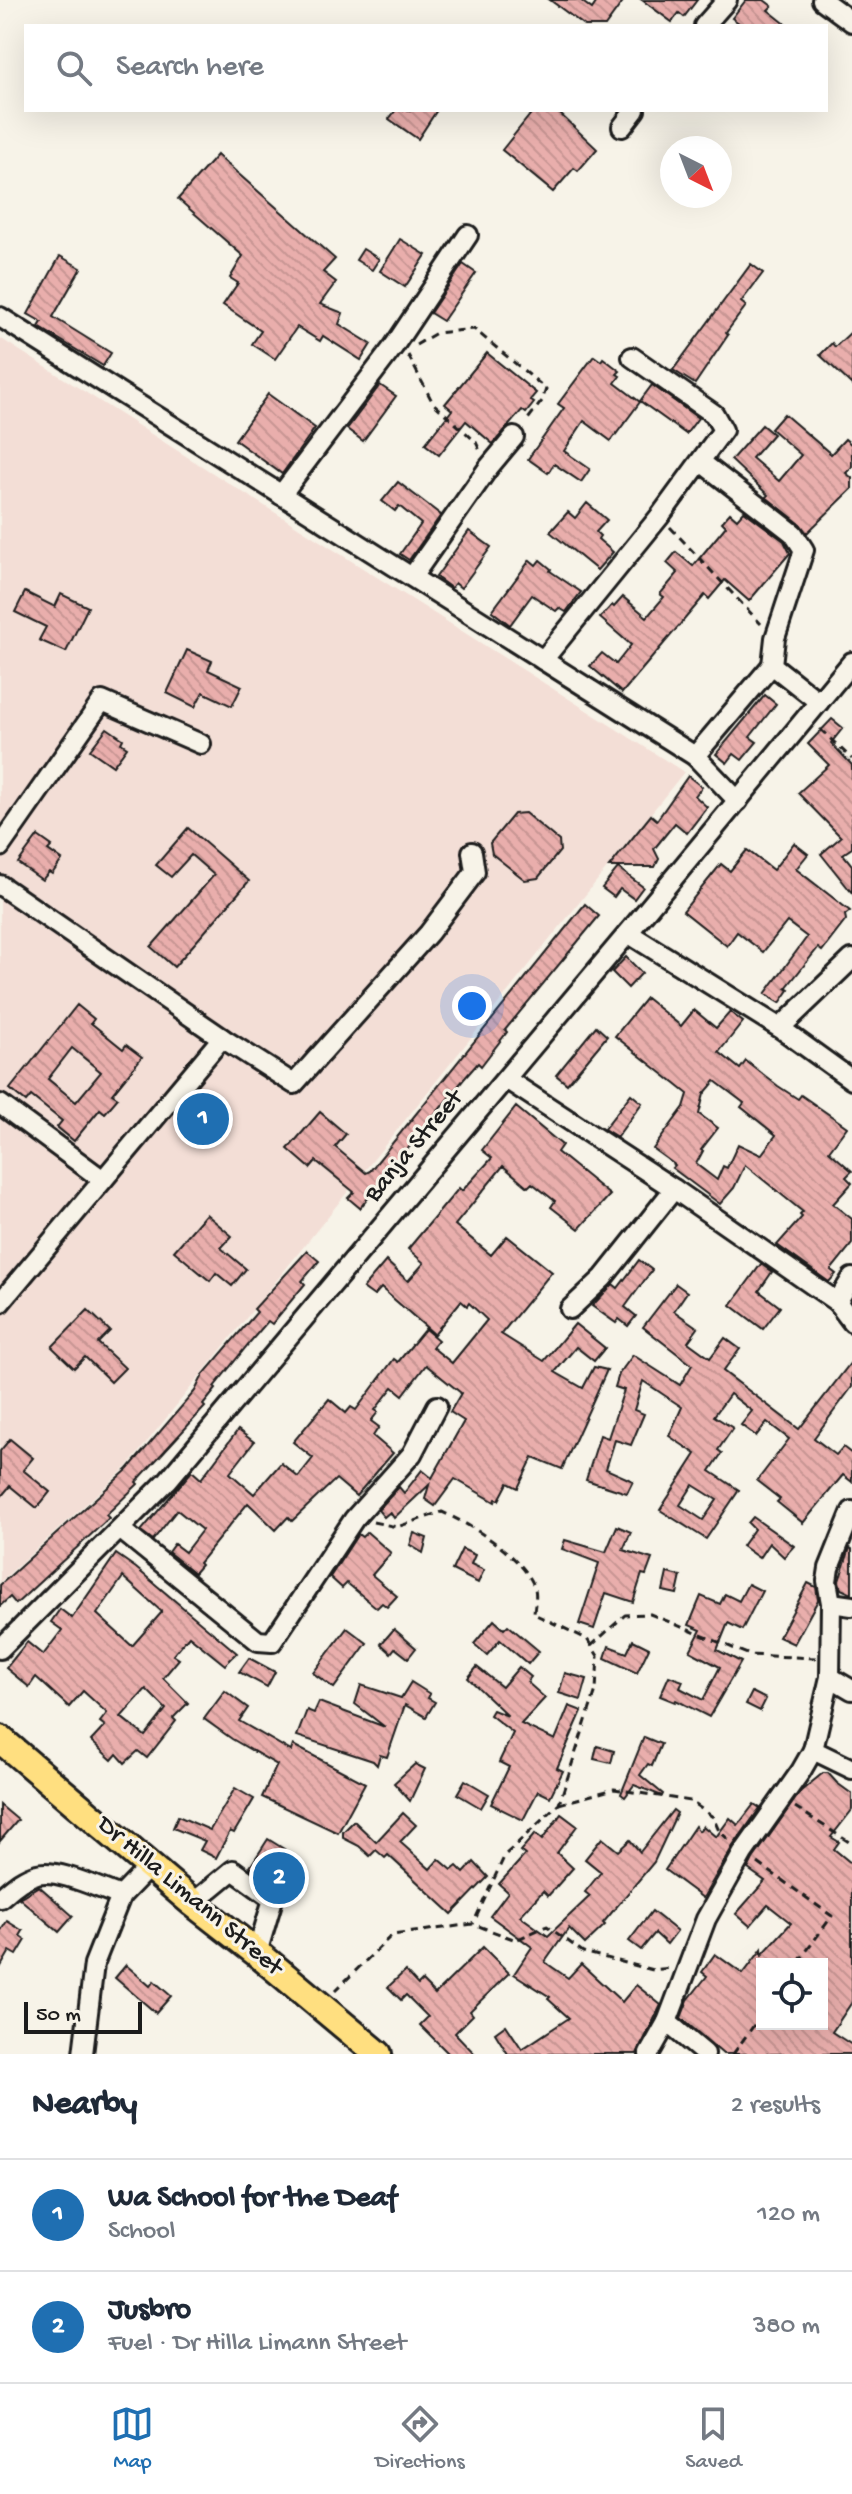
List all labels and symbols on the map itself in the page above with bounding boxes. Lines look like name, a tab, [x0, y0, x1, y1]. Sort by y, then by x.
north arrow	[660, 136, 732, 208]
your location	[452, 986, 492, 1026]
street label: Banja Street	[358, 1083, 473, 1210]
pin: 1	[177, 1089, 229, 1149]
street label: Dr Hilla Limann Street	[88, 1809, 290, 1985]
pin: 2	[253, 1848, 305, 1908]
scale bar	[24, 1998, 142, 2034]

